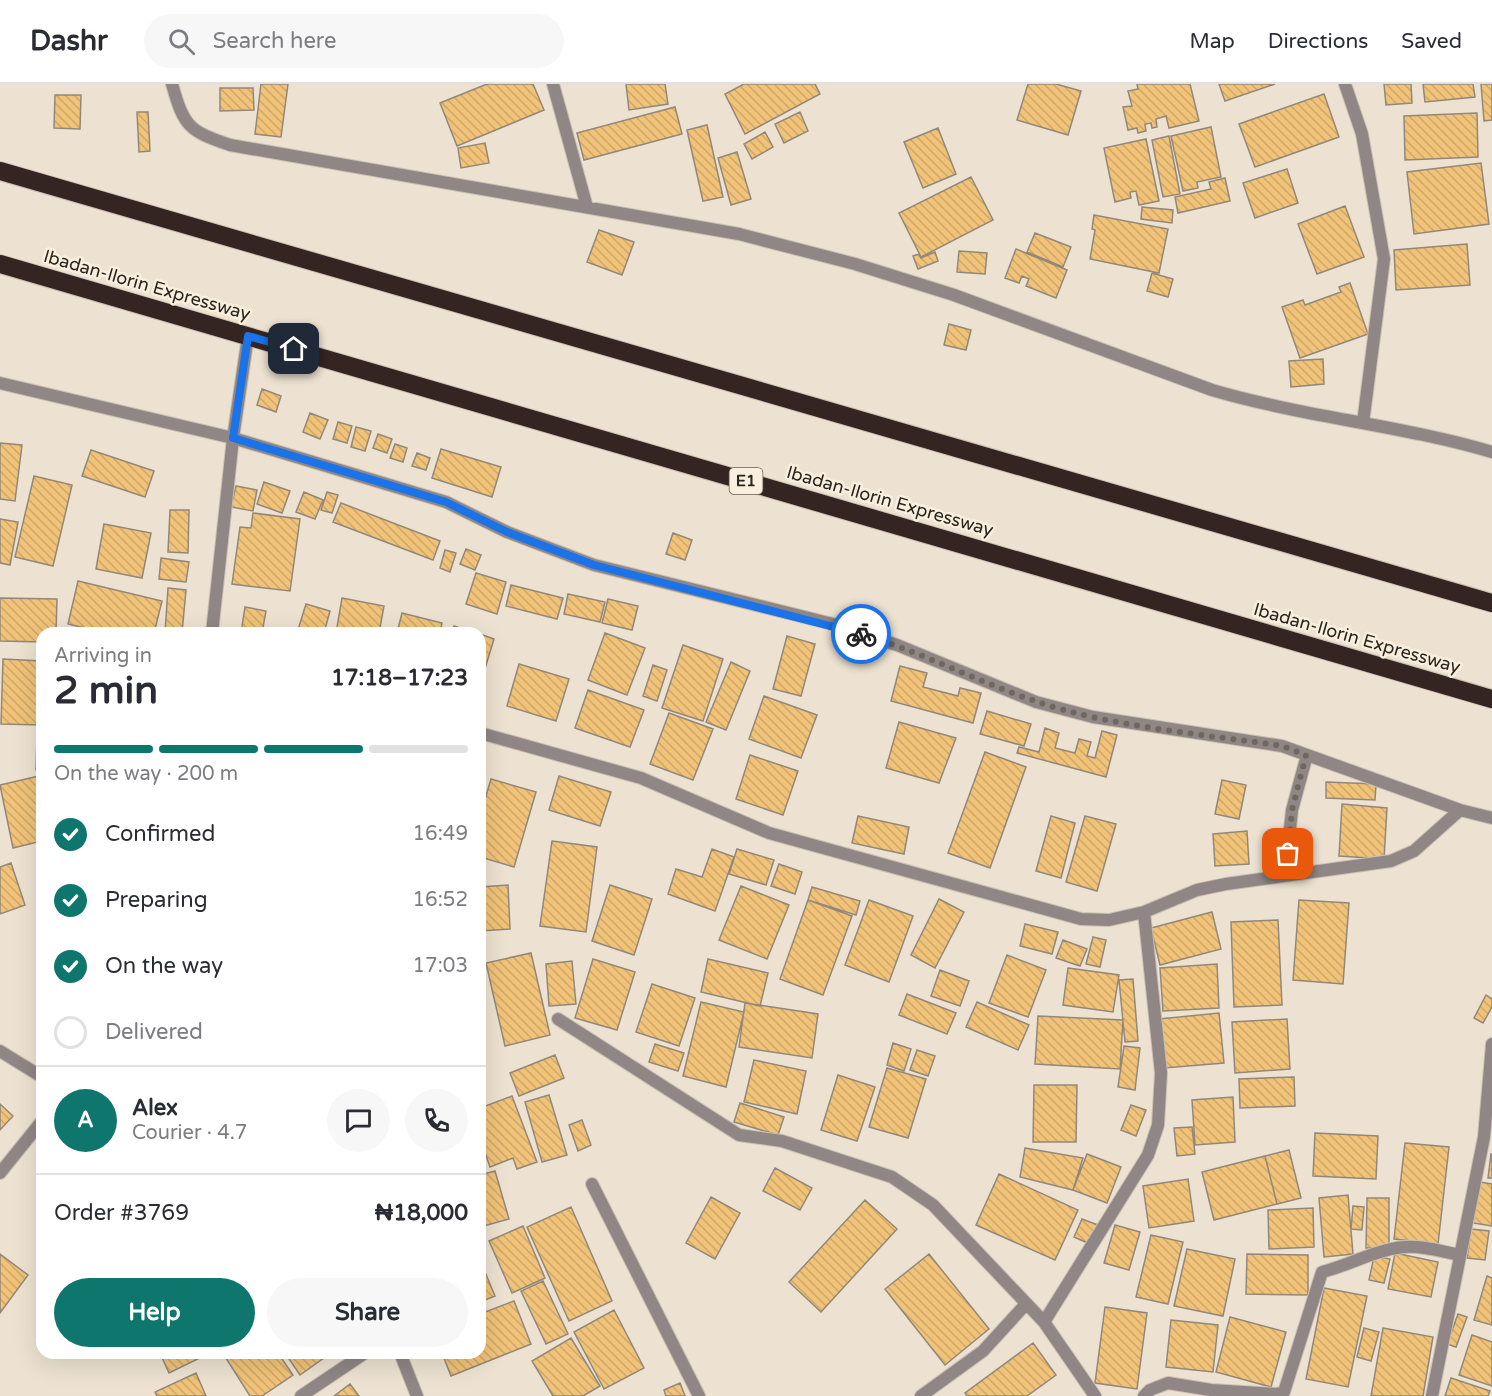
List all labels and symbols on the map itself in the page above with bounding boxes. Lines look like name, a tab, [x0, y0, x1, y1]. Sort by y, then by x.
street label: Ibadan-Ilorin Expressway	[41, 245, 253, 325]
pin	[268, 323, 319, 374]
street label: Ibadan-Ilorin Expressway	[784, 461, 996, 541]
road number: E1	[730, 468, 762, 494]
street label: Ibadan-Ilorin Expressway	[1251, 598, 1463, 678]
courier	[831, 604, 891, 664]
pin	[1262, 828, 1313, 879]

